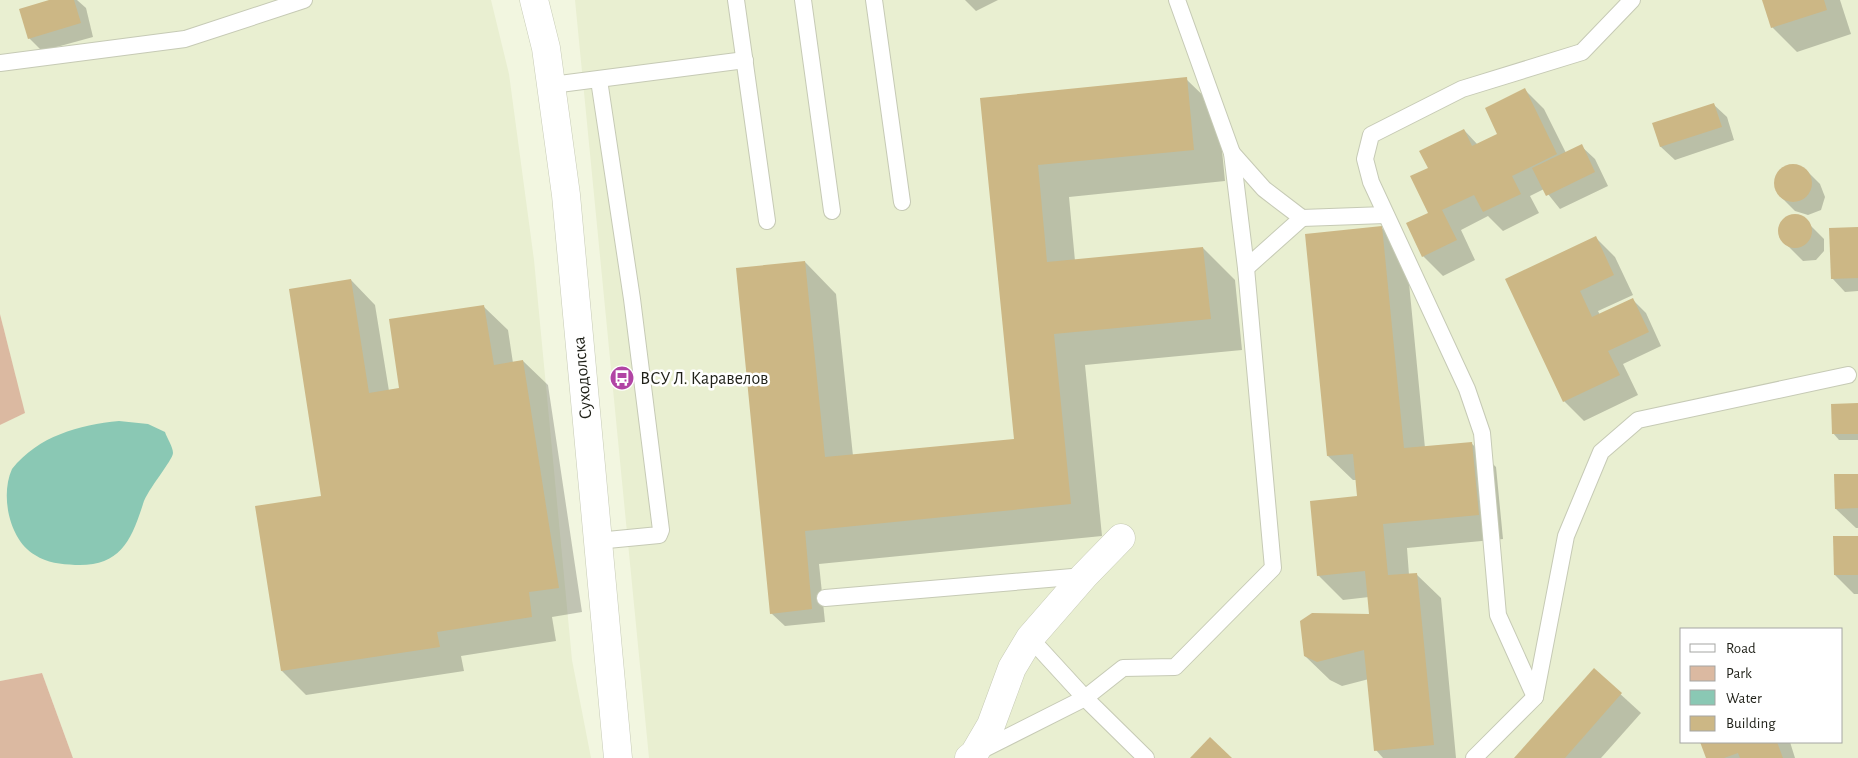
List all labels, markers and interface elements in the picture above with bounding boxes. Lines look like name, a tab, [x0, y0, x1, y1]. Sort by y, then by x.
street label: Суходолска	[570, 336, 596, 420]
bus stop icon: ВСУ Л. Каравелов	[609, 365, 635, 391]
place label: ВСУ Л. Каравелов	[640, 370, 768, 388]
legend	[1680, 628, 1843, 743]
text: Road	[1726, 641, 1756, 656]
text: Park	[1726, 666, 1752, 681]
text: Water	[1726, 691, 1762, 706]
text: Building	[1726, 716, 1776, 731]

